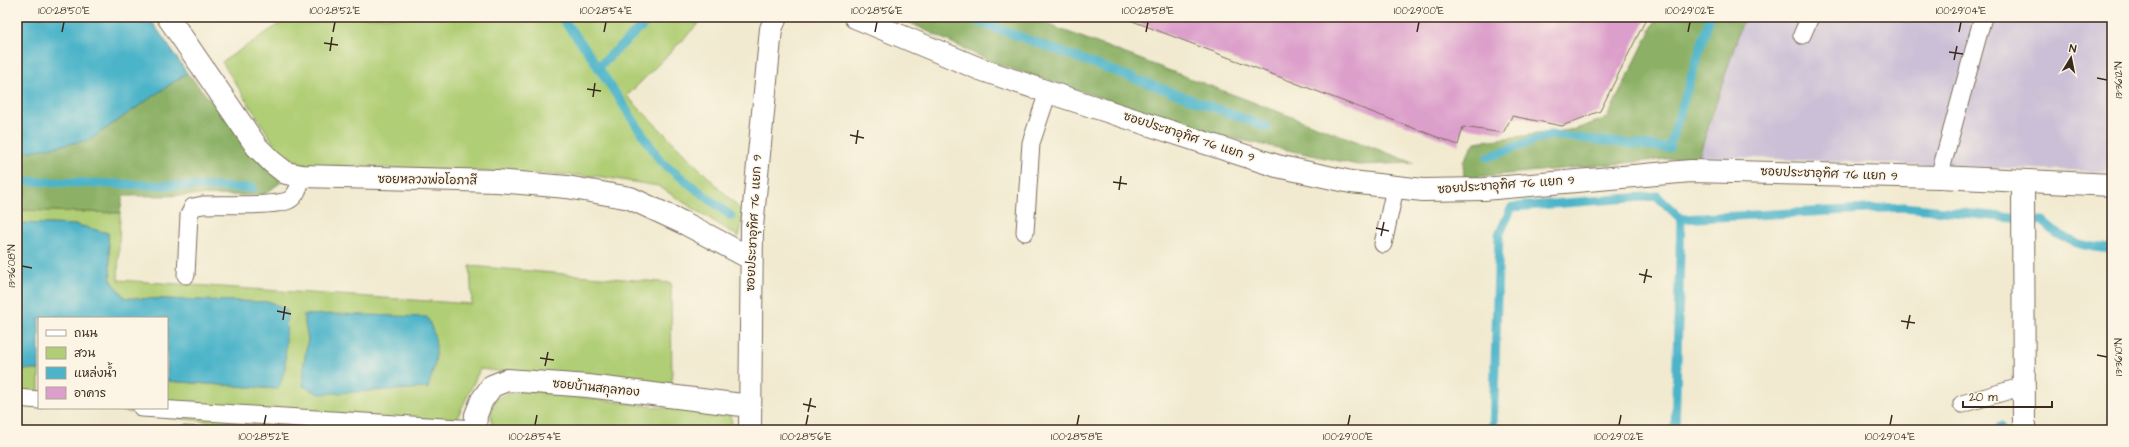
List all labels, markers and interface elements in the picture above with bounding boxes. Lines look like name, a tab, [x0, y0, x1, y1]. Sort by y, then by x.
text: 100°28'50"E	[38, 4, 90, 18]
text: 100°28'52"E	[309, 4, 361, 18]
text: 100°28'54"E	[580, 4, 632, 18]
text: 100°28'56"E	[851, 4, 903, 18]
text: 100°28'58"E	[1122, 4, 1174, 18]
text: 100°29'00"E	[1394, 4, 1444, 18]
text: 100°29'02"E	[1665, 4, 1715, 18]
text: 100°29'04"E	[1936, 4, 1986, 18]
north arrow	[2051, 38, 2091, 78]
text: N	[2068, 41, 2077, 57]
text: 13°36'12"N	[2112, 61, 2126, 99]
street label: ซอยประชาอุทิศ 76 แยก 9	[1121, 108, 1257, 166]
street label: ซอยประชาอุทิศ 76 แยก 9	[742, 154, 766, 292]
street label: ซอยประชาอุทิศ 76 แยก 9	[1760, 163, 1898, 185]
street label: ซอยหลวงพ่อโอภาสี	[377, 171, 478, 189]
street label: ซอยประชาอุทิศ 76 แยก 9	[1437, 172, 1575, 198]
text: 13°36'08"N	[5, 245, 19, 287]
legend	[38, 317, 168, 409]
text: ถนน	[74, 325, 98, 342]
text: 13°36'10"N	[2112, 338, 2126, 376]
text: สวน	[74, 345, 95, 362]
text: แหล่งน้ำ	[74, 362, 117, 382]
street label: ซอยบ้านสกุลทอง	[551, 375, 641, 401]
scale bar	[1963, 383, 2052, 409]
text: อาคาร	[74, 385, 106, 402]
text: 20 m	[1969, 389, 1998, 406]
text: 100°28'52"E	[238, 430, 290, 444]
text: 100°28'54"E	[509, 430, 561, 444]
text: 100°28'56"E	[780, 430, 832, 444]
text: 100°28'58"E	[1051, 430, 1103, 444]
text: 100°29'00"E	[1323, 430, 1373, 444]
text: 100°29'02"E	[1594, 430, 1644, 444]
text: 100°29'04"E	[1865, 430, 1915, 444]

